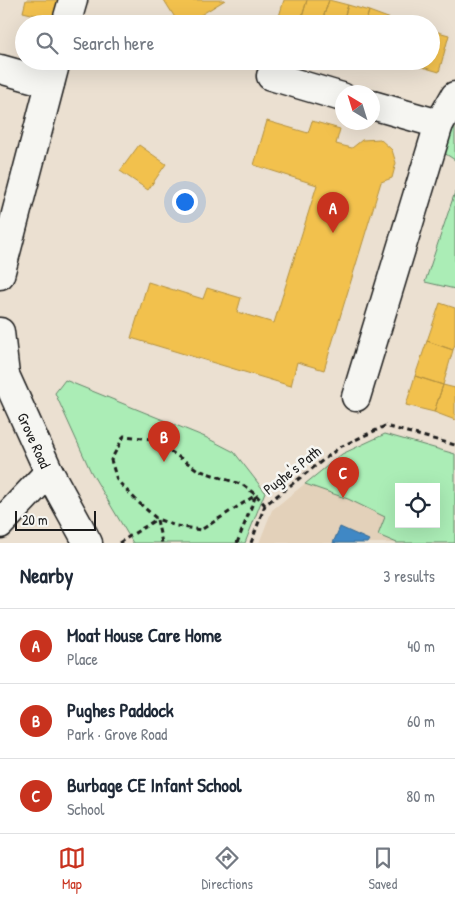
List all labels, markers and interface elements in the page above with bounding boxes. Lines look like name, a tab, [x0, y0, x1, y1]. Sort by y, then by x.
search box	[15, 15, 440, 70]
icon: search	[33, 29, 61, 57]
text: Search here	[73, 30, 154, 56]
north arrow	[335, 85, 380, 130]
your location	[172, 189, 198, 215]
pin: A	[317, 192, 349, 233]
street label: Grove Road	[13, 409, 56, 472]
pin: B	[148, 421, 180, 462]
street label: Pughe's Path	[259, 441, 325, 499]
pin: C	[327, 457, 359, 498]
map controls	[395, 483, 440, 528]
button: locate	[395, 483, 440, 528]
scale bar	[15, 508, 96, 531]
text: 20 m	[22, 510, 48, 529]
text: Nearby	[20, 561, 73, 590]
text: 3 results	[383, 565, 435, 587]
text: Moat House Care Home	[67, 622, 222, 648]
text: A	[32, 635, 40, 657]
text: 40 m	[407, 635, 435, 657]
text: Place	[67, 648, 98, 670]
text: Pughes Paddock	[67, 697, 174, 723]
text: B	[32, 710, 40, 732]
text: 60 m	[407, 710, 435, 732]
text: Park · Grove Road	[67, 723, 167, 745]
text: Burbage CE Infant School	[67, 772, 242, 798]
text: C	[32, 785, 40, 807]
text: 80 m	[406, 785, 435, 807]
text: School	[67, 798, 104, 820]
tab: Map	[58, 844, 86, 893]
tab: Directions	[201, 844, 253, 893]
tab: Saved	[369, 844, 397, 893]

